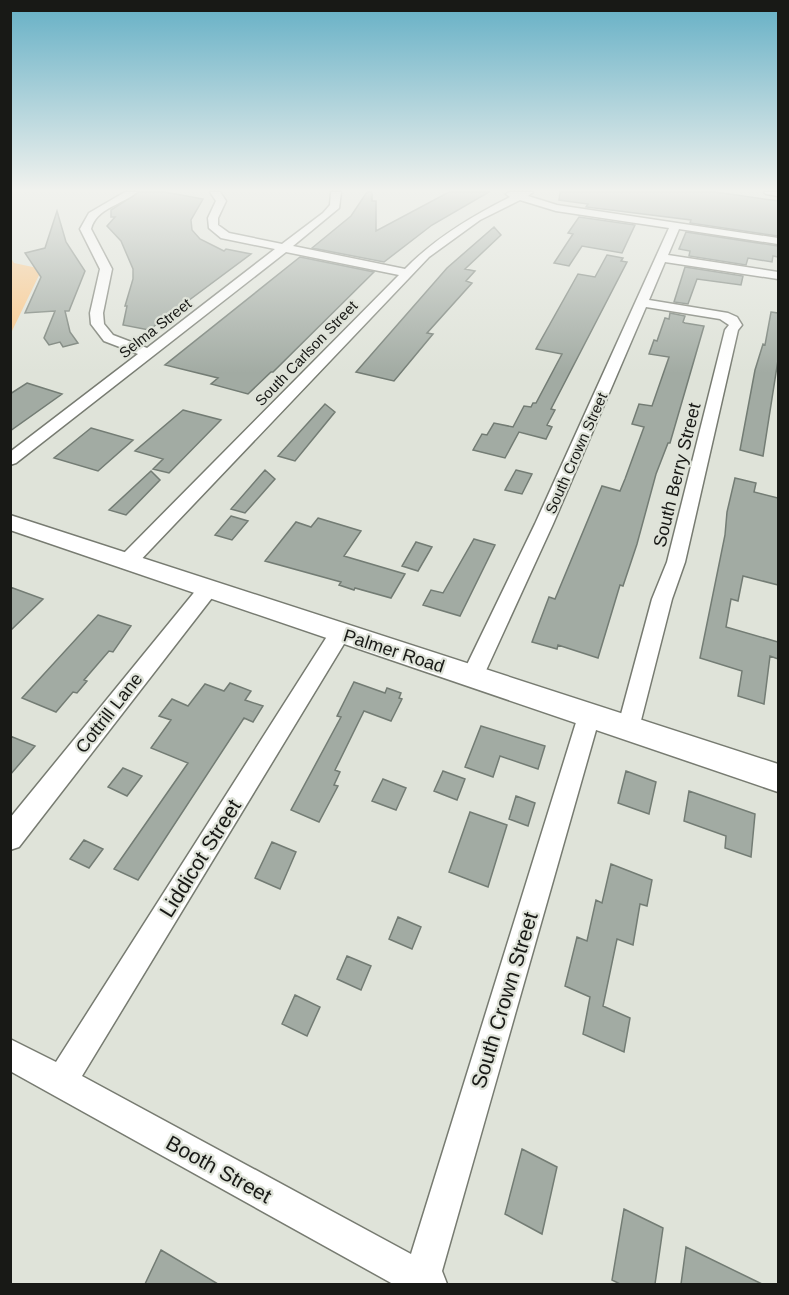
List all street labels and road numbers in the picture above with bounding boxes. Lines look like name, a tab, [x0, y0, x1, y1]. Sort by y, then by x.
street label: Selma Street	[116, 294, 195, 361]
street label: South Carlson Street	[252, 296, 361, 409]
street label: South Crown Street	[542, 389, 611, 516]
street label: South Berry Street	[649, 401, 705, 549]
street label: Palmer Road	[341, 625, 447, 677]
street label: Cottrill Lane	[72, 669, 146, 757]
street label: Liddicot Street	[155, 795, 245, 921]
street label: South Crown Street	[466, 909, 542, 1091]
street label: Booth Street	[162, 1131, 276, 1207]

